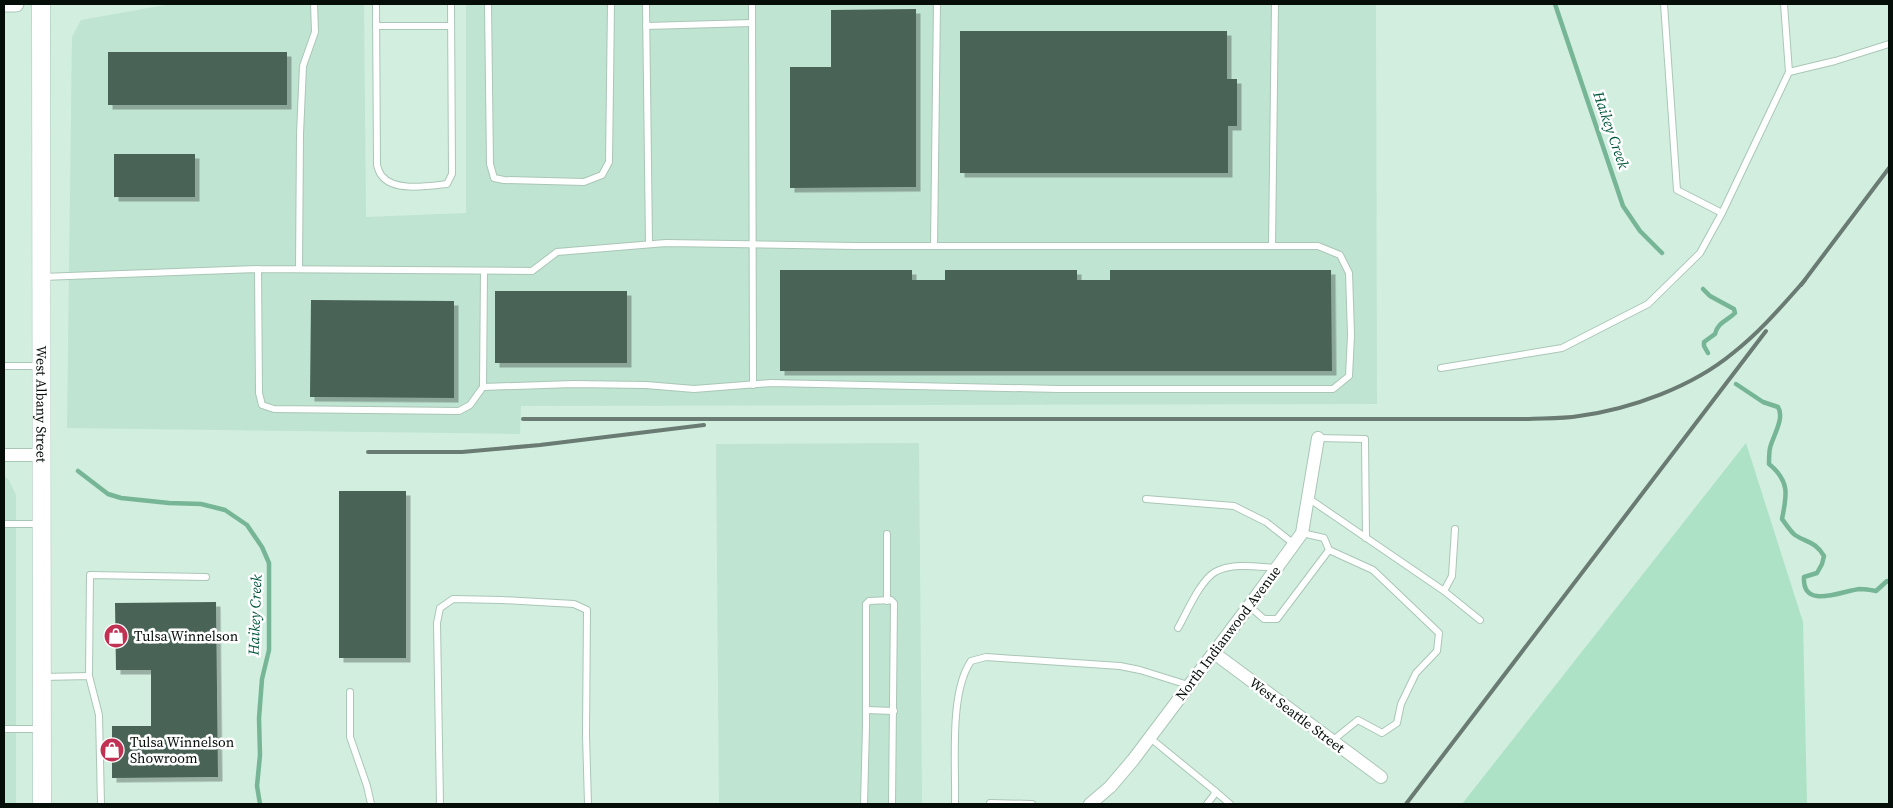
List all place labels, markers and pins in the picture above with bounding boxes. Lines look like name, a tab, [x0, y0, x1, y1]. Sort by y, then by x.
shop icon: Tulsa Winnelson	[103, 623, 129, 649]
place label: Tulsa Winnelson	[134, 626, 239, 646]
place label: Tulsa Winnelson Showroom	[130, 732, 235, 768]
shop icon: Tulsa Winnelson Showroom	[99, 737, 125, 763]

